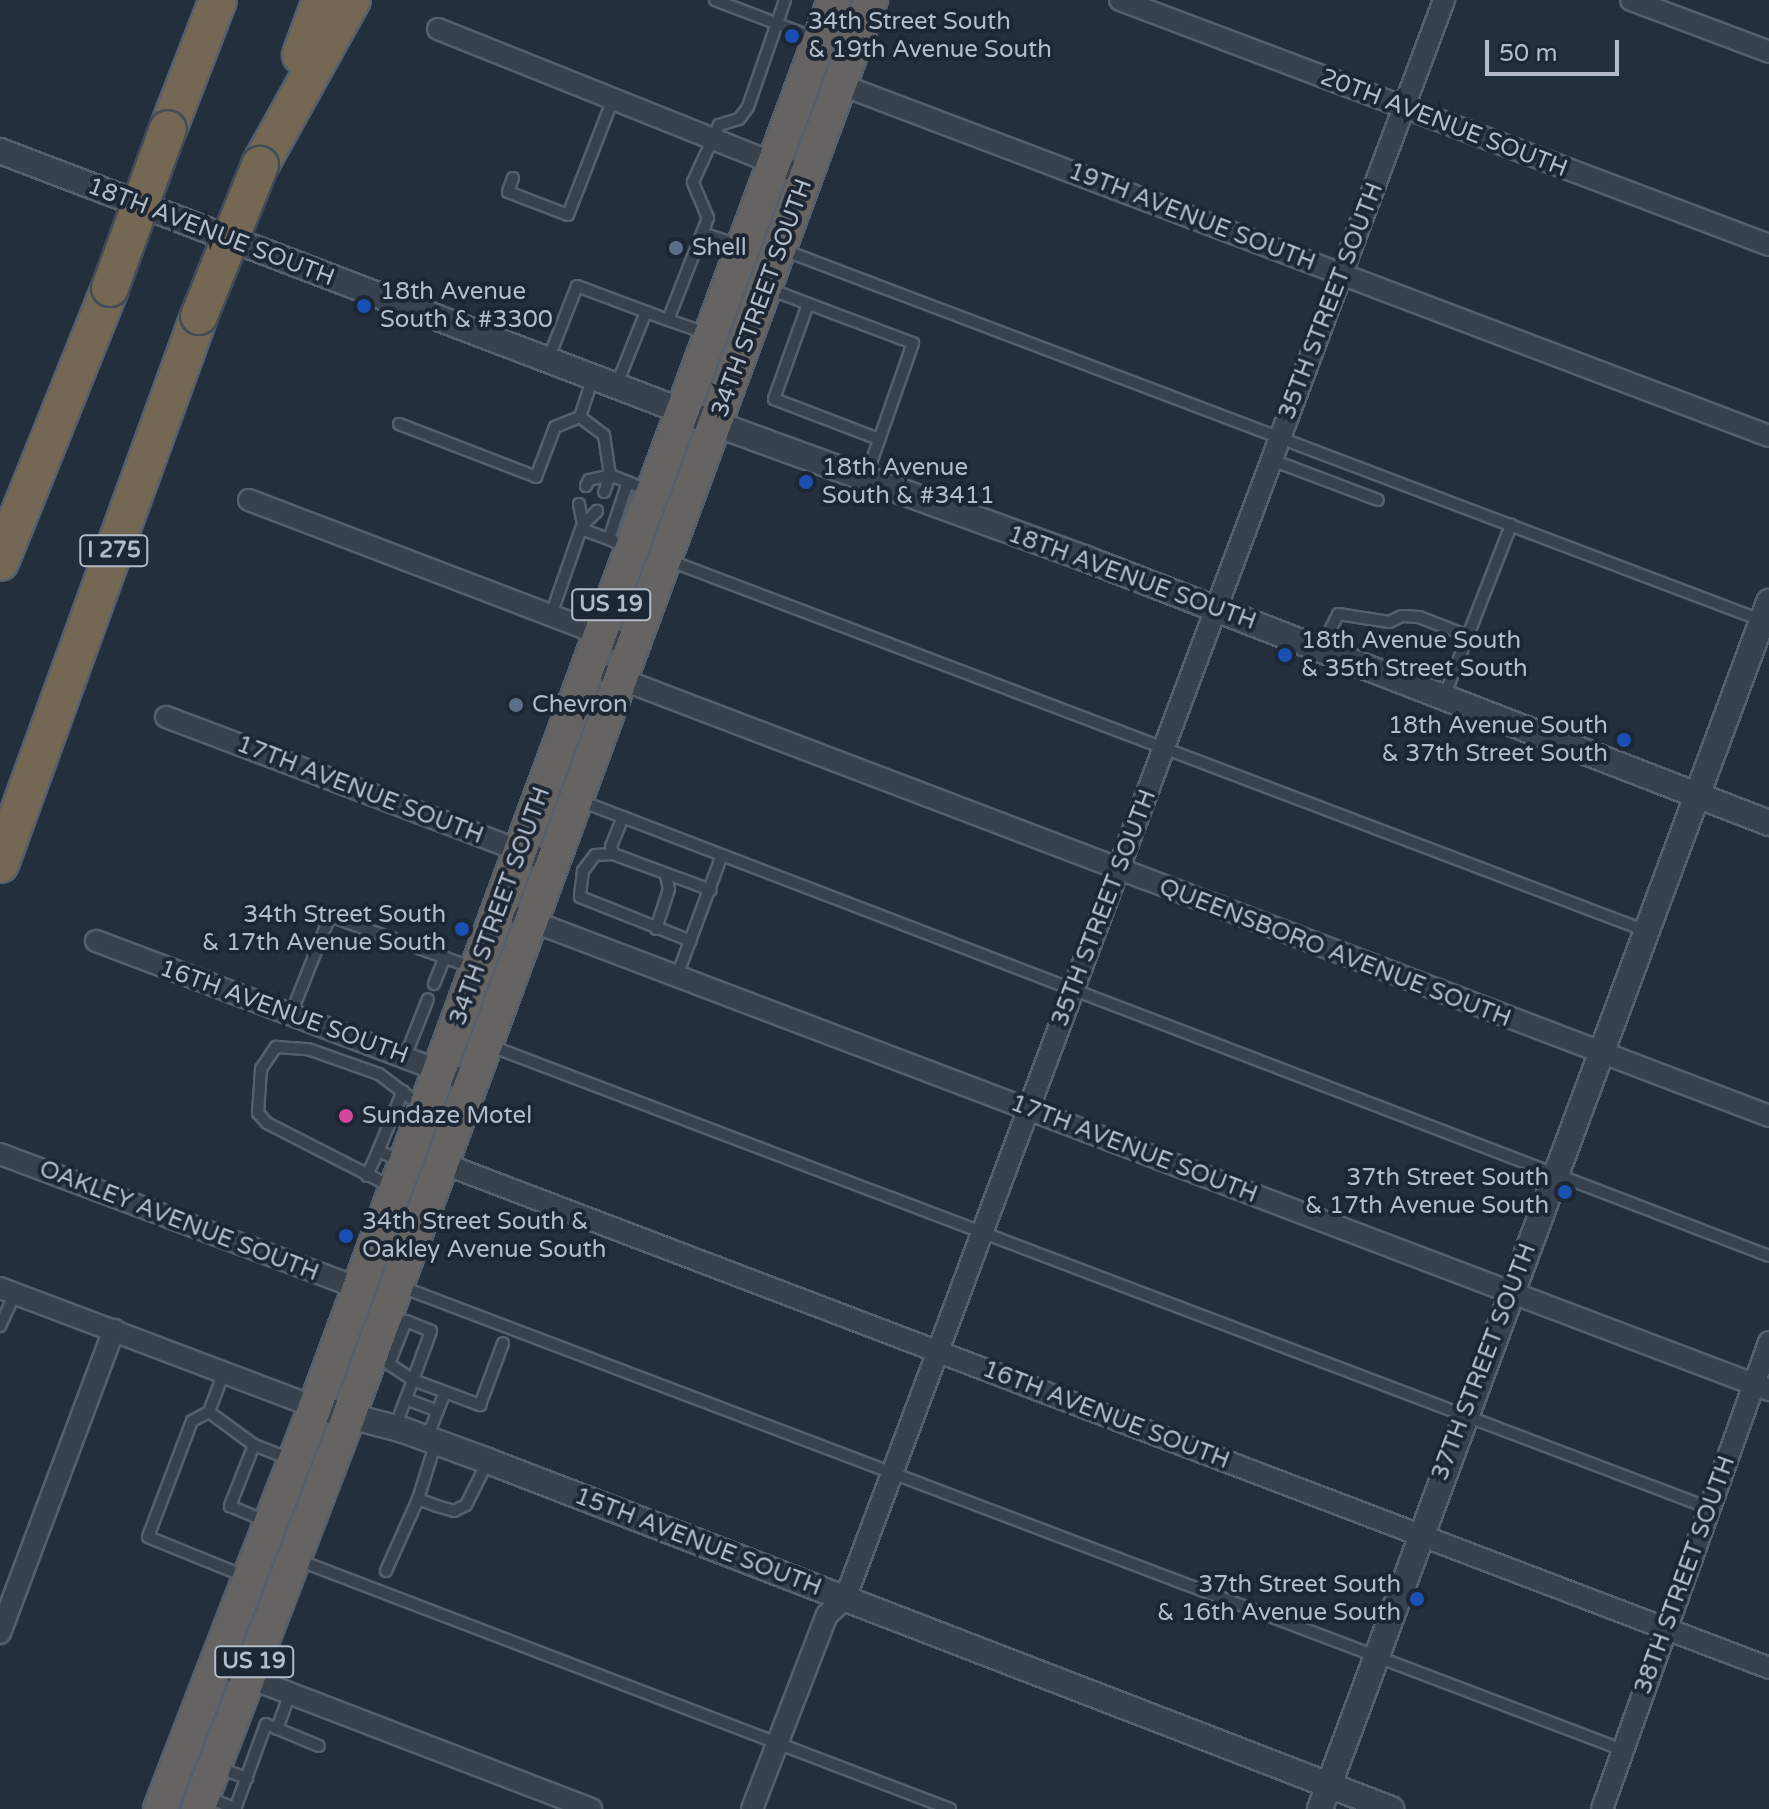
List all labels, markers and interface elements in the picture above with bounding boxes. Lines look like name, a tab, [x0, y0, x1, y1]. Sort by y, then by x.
place label: 34th Street South & 19th Avenue South	[808, 8, 1052, 64]
scale bar	[1489, 24, 1623, 74]
marker: 34th Street South & 19th Avenue South	[783, 27, 801, 45]
text: 50 m	[1499, 39, 1557, 68]
street label: 20TH AVENUE SOUTH	[1316, 63, 1572, 183]
street label: 19TH AVENUE SOUTH	[1064, 157, 1320, 277]
street label: 18TH AVENUE SOUTH	[83, 172, 339, 292]
street label: 34TH STREET SOUTH	[705, 175, 819, 421]
street label: 35TH STREET SOUTH	[1273, 178, 1389, 424]
place label: Shell	[692, 234, 747, 262]
marker: Shell	[667, 239, 685, 257]
place label: 18th Avenue South & #3300	[380, 278, 553, 334]
marker: 18th Avenue South & #3300	[355, 297, 373, 315]
place label: 18th Avenue South & #3411	[822, 454, 995, 510]
marker: 18th Avenue South & #3411	[797, 473, 815, 491]
street label: 18TH AVENUE SOUTH	[1004, 520, 1260, 636]
road number: I 275	[78, 533, 150, 569]
road number: US 19	[571, 587, 651, 623]
place label: 18th Avenue South & 35th Street South	[1301, 627, 1528, 683]
marker: 18th Avenue South & 35th Street South	[1276, 646, 1294, 664]
place label: Chevron	[532, 691, 628, 719]
marker: Chevron	[507, 696, 525, 714]
place label: 18th Avenue South & 37th Street South	[1381, 712, 1608, 768]
street label: 17TH AVENUE SOUTH	[232, 730, 488, 850]
marker: 18th Avenue South & 37th Street South	[1615, 731, 1633, 749]
street label: 34TH STREET SOUTH	[443, 783, 557, 1029]
street label: 35TH STREET SOUTH	[1046, 785, 1162, 1031]
street label: QUEENSBORO AVENUE SOUTH	[1155, 872, 1515, 1034]
place label: 34th Street South & 17th Avenue South	[202, 901, 446, 957]
marker: 34th Street South & 17th Avenue South	[453, 920, 471, 938]
street label: 16TH AVENUE SOUTH	[156, 954, 412, 1070]
street label: 17TH AVENUE SOUTH	[1006, 1089, 1262, 1209]
place label: Sundaze Motel	[362, 1102, 532, 1130]
marker: Sundaze Motel	[337, 1107, 355, 1125]
street label: OAKLEY AVENUE SOUTH	[35, 1154, 323, 1288]
place label: 37th Street South & 17th Avenue South	[1305, 1164, 1549, 1220]
marker: 37th Street South & 17th Avenue South	[1556, 1183, 1574, 1201]
place label: 34th Street South & Oakley Avenue South	[362, 1208, 606, 1264]
marker: 34th Street South & Oakley Avenue South	[337, 1227, 355, 1245]
street label: 37TH STREET SOUTH	[1426, 1239, 1542, 1485]
street label: 16TH AVENUE SOUTH	[978, 1355, 1234, 1475]
street label: 38TH STREET SOUTH	[1628, 1452, 1742, 1698]
street label: 15TH AVENUE SOUTH	[570, 1482, 826, 1602]
place label: 37th Street South & 16th Avenue South	[1157, 1571, 1401, 1627]
marker: 37th Street South & 16th Avenue South	[1408, 1590, 1426, 1608]
road number: US 19	[214, 1644, 294, 1680]

